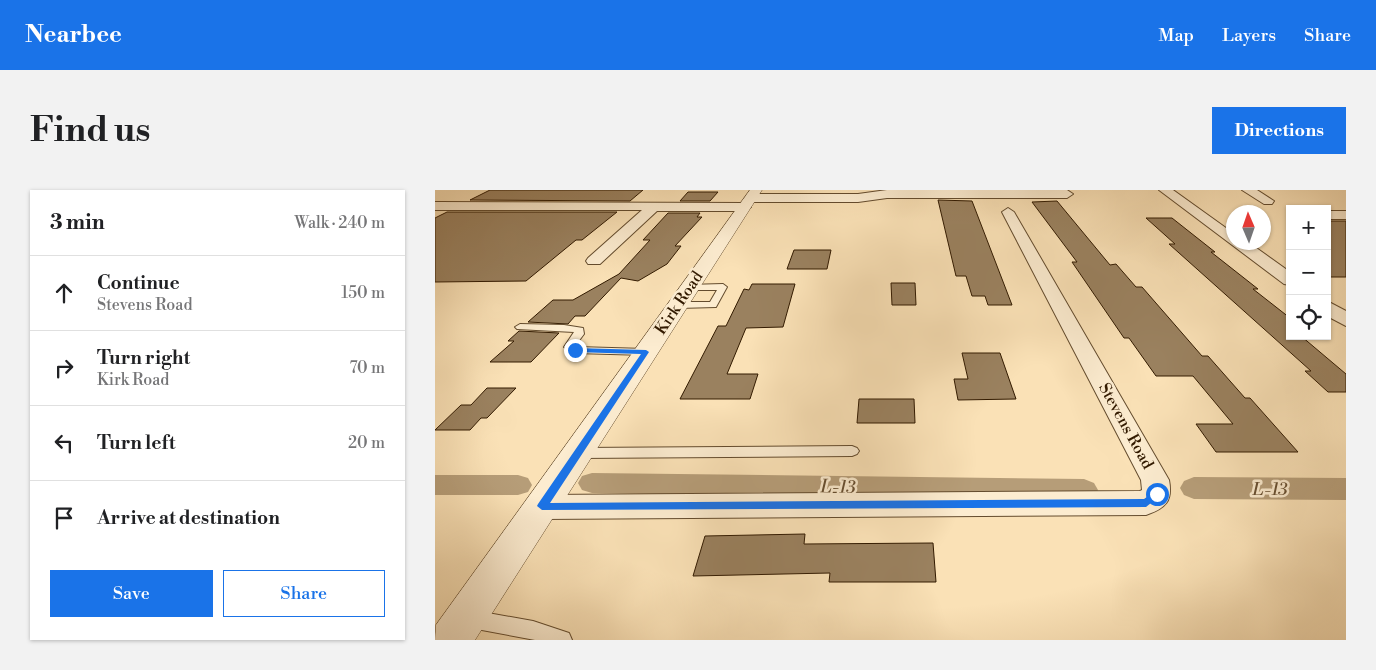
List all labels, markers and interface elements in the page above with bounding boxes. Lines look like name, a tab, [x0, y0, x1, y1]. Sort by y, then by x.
text: Nearbee	[25, 20, 122, 50]
text: Map	[1159, 24, 1194, 47]
text: Layers	[1222, 24, 1276, 47]
text: Share	[1304, 24, 1351, 47]
button: Directions	[1212, 107, 1346, 154]
text: Find us	[30, 109, 150, 152]
north arrow	[1226, 205, 1271, 250]
map controls	[1286, 205, 1331, 340]
button: +	[1286, 205, 1331, 250]
text: 3 min	[50, 210, 105, 236]
text: Walk · 240 m	[294, 213, 385, 233]
button: −	[1286, 250, 1331, 295]
street label: Kirk Road	[650, 267, 708, 339]
text: Continue	[97, 271, 180, 295]
icon: ahead	[50, 279, 78, 307]
text: 150 m	[341, 283, 385, 303]
text: Stevens Road	[97, 295, 192, 315]
button: locate	[1286, 295, 1331, 340]
route end	[564, 339, 587, 362]
text: Turn right	[97, 346, 190, 370]
icon: right	[50, 354, 78, 382]
text: 70 m	[349, 358, 385, 378]
text: Kirk Road	[97, 370, 169, 390]
street label: Stevens Road	[1094, 379, 1158, 473]
icon: left	[50, 429, 78, 457]
text: Turn left	[97, 431, 176, 455]
text: 20 m	[348, 433, 385, 453]
water label: L-13	[819, 475, 856, 499]
water label: L-13	[1252, 478, 1288, 501]
route start	[1146, 483, 1169, 506]
icon: arrive	[50, 504, 78, 532]
text: Arrive at destination	[97, 506, 280, 530]
button: Save	[50, 570, 213, 617]
button: Share	[223, 570, 385, 617]

